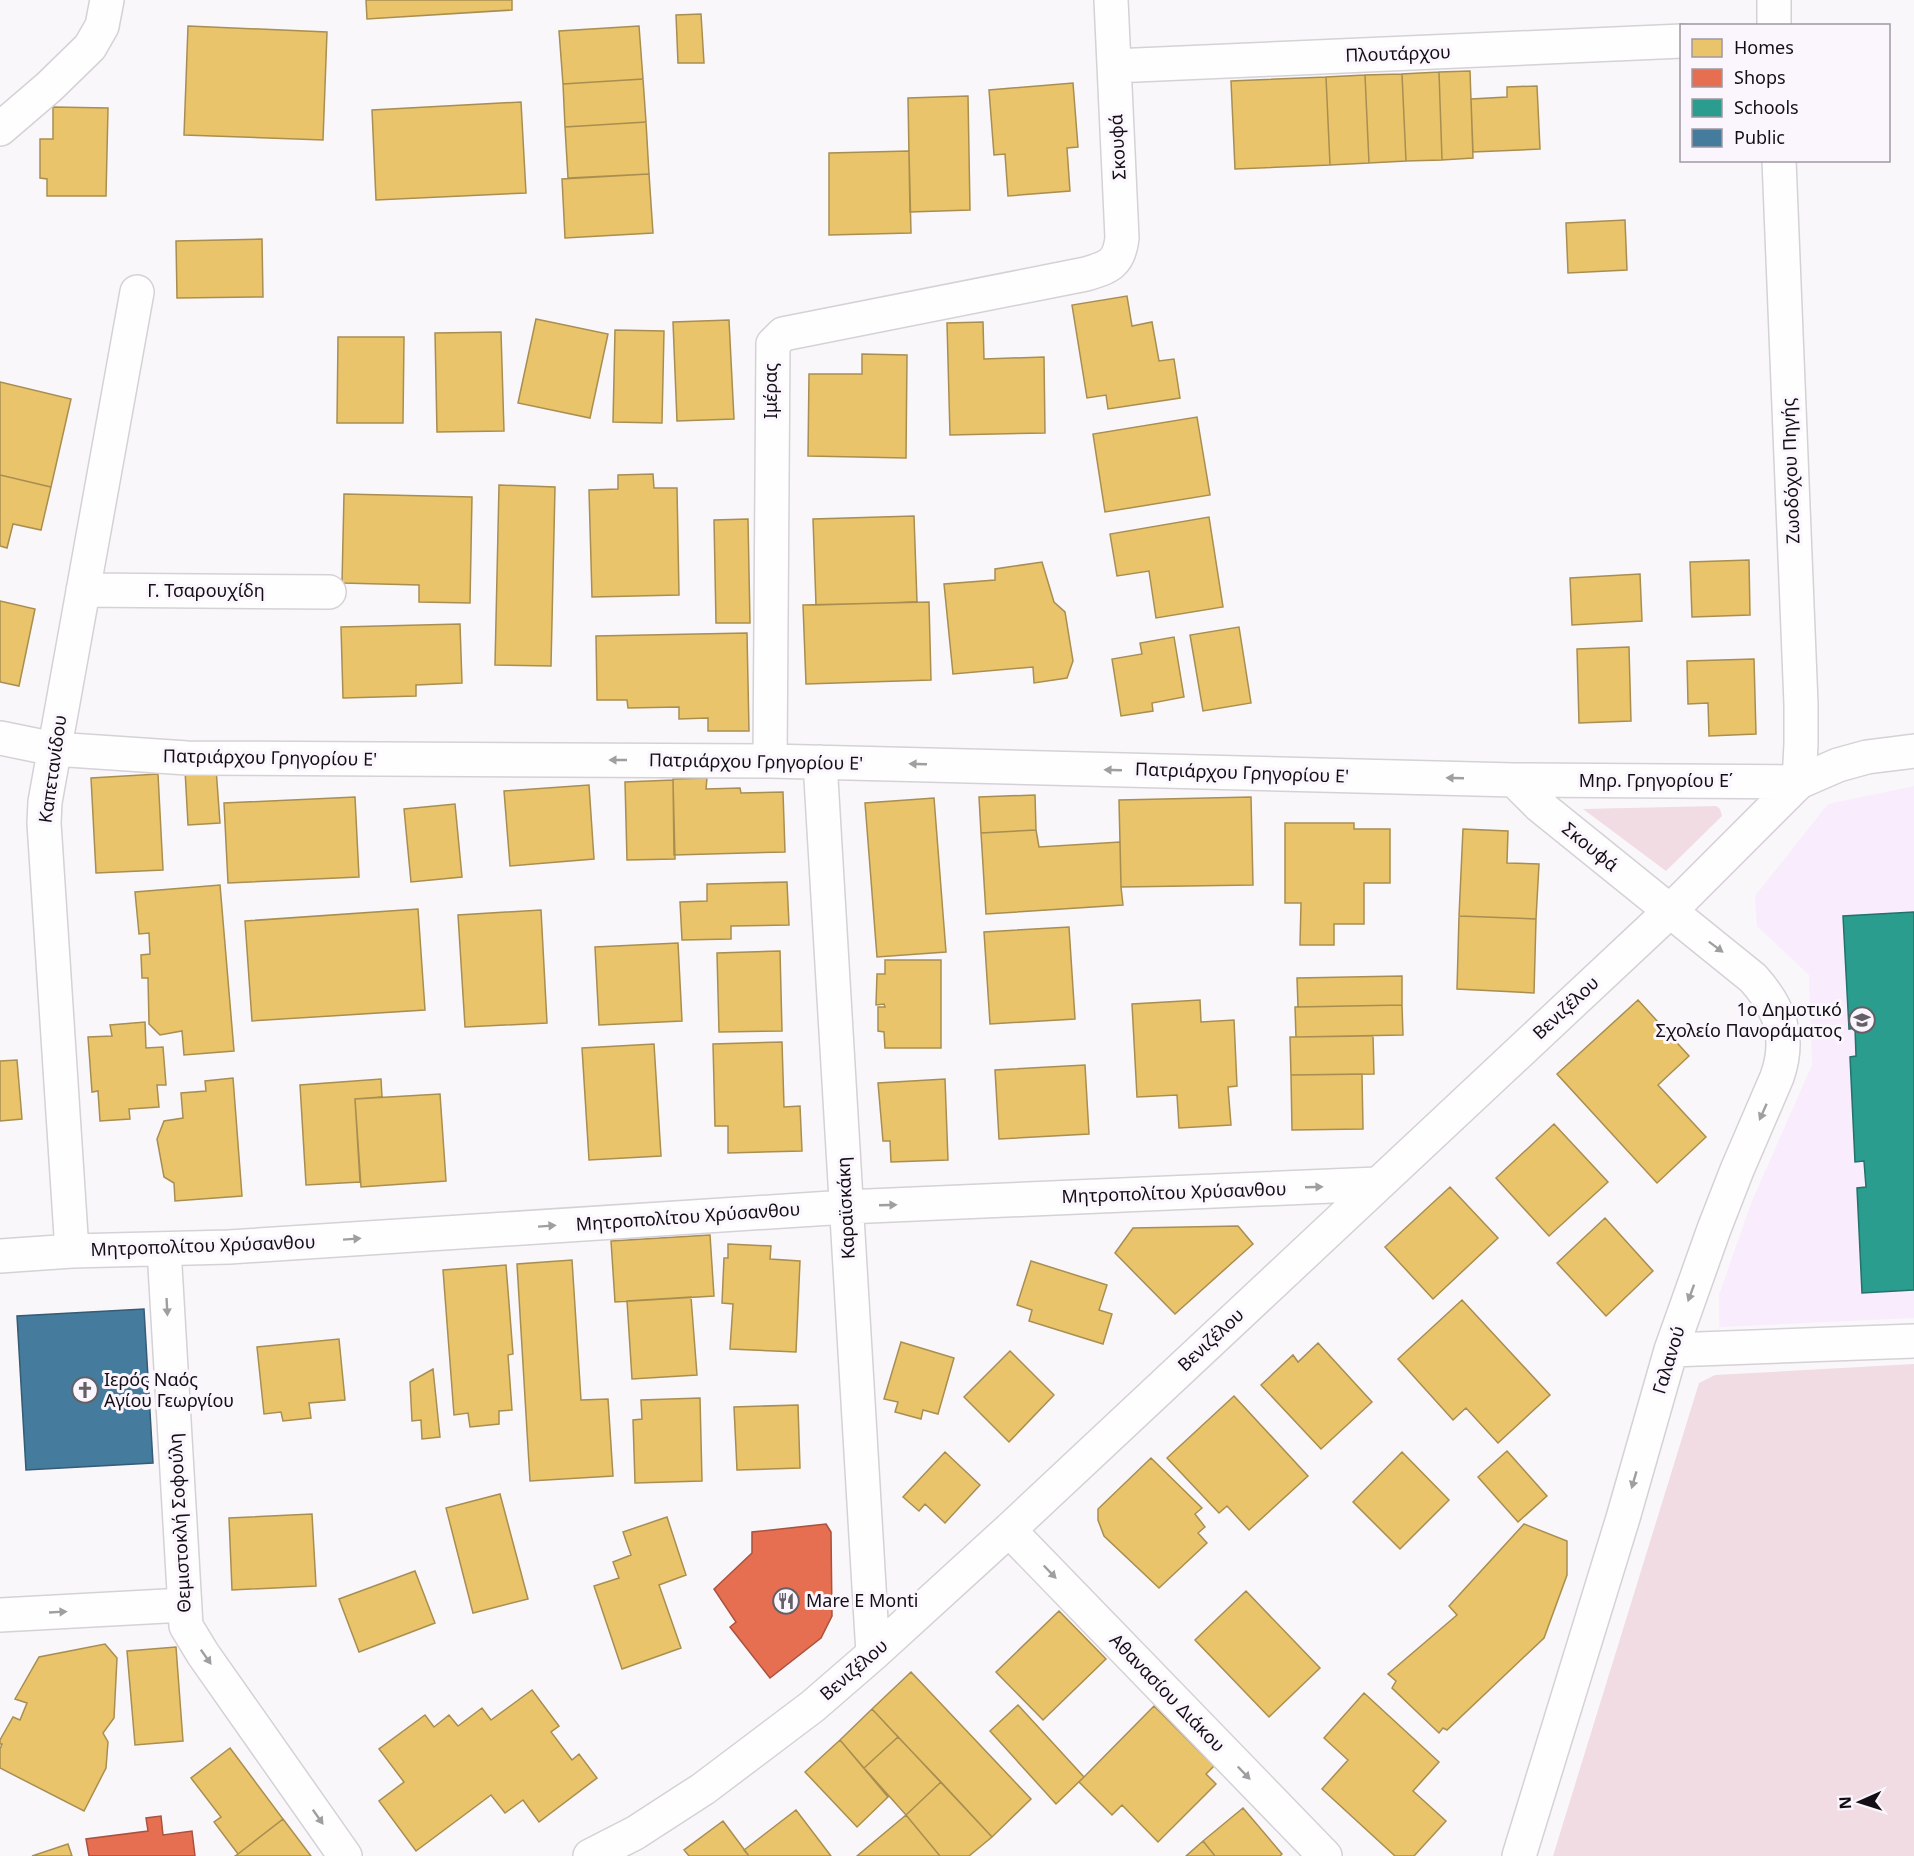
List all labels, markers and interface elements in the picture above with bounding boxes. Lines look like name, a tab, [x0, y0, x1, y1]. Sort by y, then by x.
legend	[1680, 24, 1890, 162]
text: Homes	[1734, 35, 1794, 59]
street label: Πλουτάρχου	[1345, 39, 1451, 67]
text: Shops	[1734, 65, 1786, 89]
text: Schools	[1734, 95, 1799, 119]
street label: Σκουφά	[1103, 114, 1131, 181]
text: Public	[1734, 125, 1785, 149]
street label: Ιμέρας	[758, 363, 782, 419]
street label: Ζωοδόχου Πηγής	[1775, 397, 1805, 545]
street label: Γ. Τσαρουχίδη	[147, 578, 265, 602]
street label: Καπετανίδου	[33, 713, 71, 825]
street label: Πατριάρχου Γρηγορίου Ε'	[163, 743, 377, 771]
street label: Πατριάρχου Γρηγορίου Ε'	[649, 747, 863, 775]
one-way arrow	[609, 755, 628, 765]
street label: Πατριάρχου Γρηγορίου Ε'	[1135, 756, 1349, 788]
one-way arrow	[909, 760, 928, 769]
one-way arrow	[1104, 765, 1123, 774]
street label: Μηρ. Γρηγορίου Ε΄	[1579, 768, 1733, 792]
one-way arrow	[1446, 774, 1465, 783]
street label: Σκουφά	[1557, 816, 1624, 876]
one-way arrow	[1707, 941, 1723, 953]
street label: Βενιζέλου	[1527, 970, 1604, 1044]
place label: 1ο Δημοτικό Σχολείο Πανοράματος	[1656, 997, 1842, 1042]
school or university icon: 1ο Δημοτικό Σχολείο Πανοράματος	[1847, 1005, 1877, 1035]
one-way arrow	[1757, 1103, 1767, 1121]
street label: Καραϊσκάκη	[830, 1156, 860, 1260]
street label: Μητροπολίτου Χρύσανθου	[1061, 1176, 1287, 1208]
one-way arrow	[1304, 1182, 1323, 1192]
street label: Μητροπολίτου Χρύσανθου	[575, 1196, 801, 1236]
one-way arrow	[878, 1200, 897, 1210]
one-way arrow	[537, 1222, 556, 1231]
street label: Μητροπολίτου Χρύσανθου	[90, 1229, 316, 1261]
one-way arrow	[343, 1234, 362, 1244]
one-way arrow	[1685, 1284, 1695, 1302]
one-way arrow	[163, 1298, 172, 1317]
street label: Βενιζέλου	[1172, 1302, 1249, 1376]
street label: Γαλανού	[1646, 1323, 1690, 1397]
place label: Ιερός Ναός Αγίου Γεωργίου	[104, 1367, 234, 1412]
church icon: Ιερός Ναός Αγίου Γεωργίου	[70, 1375, 100, 1405]
street label: Θεμιστοκλή Σοφούλη	[162, 1433, 196, 1614]
one-way arrow	[1629, 1471, 1638, 1489]
one-way arrow	[1043, 1565, 1057, 1580]
restaurant icon: Mare E Monti	[771, 1586, 801, 1616]
place label: Mare E Monti	[806, 1588, 919, 1612]
one-way arrow	[49, 1607, 68, 1617]
street label: Αθανασίου Διάκου	[1105, 1628, 1231, 1757]
street label: Βενιζέλου	[814, 1633, 892, 1705]
one-way arrow	[200, 1649, 212, 1665]
one-way arrow	[1237, 1765, 1251, 1780]
north arrow	[1830, 1772, 1890, 1832]
text: N	[1834, 1796, 1856, 1810]
one-way arrow	[312, 1809, 323, 1825]

